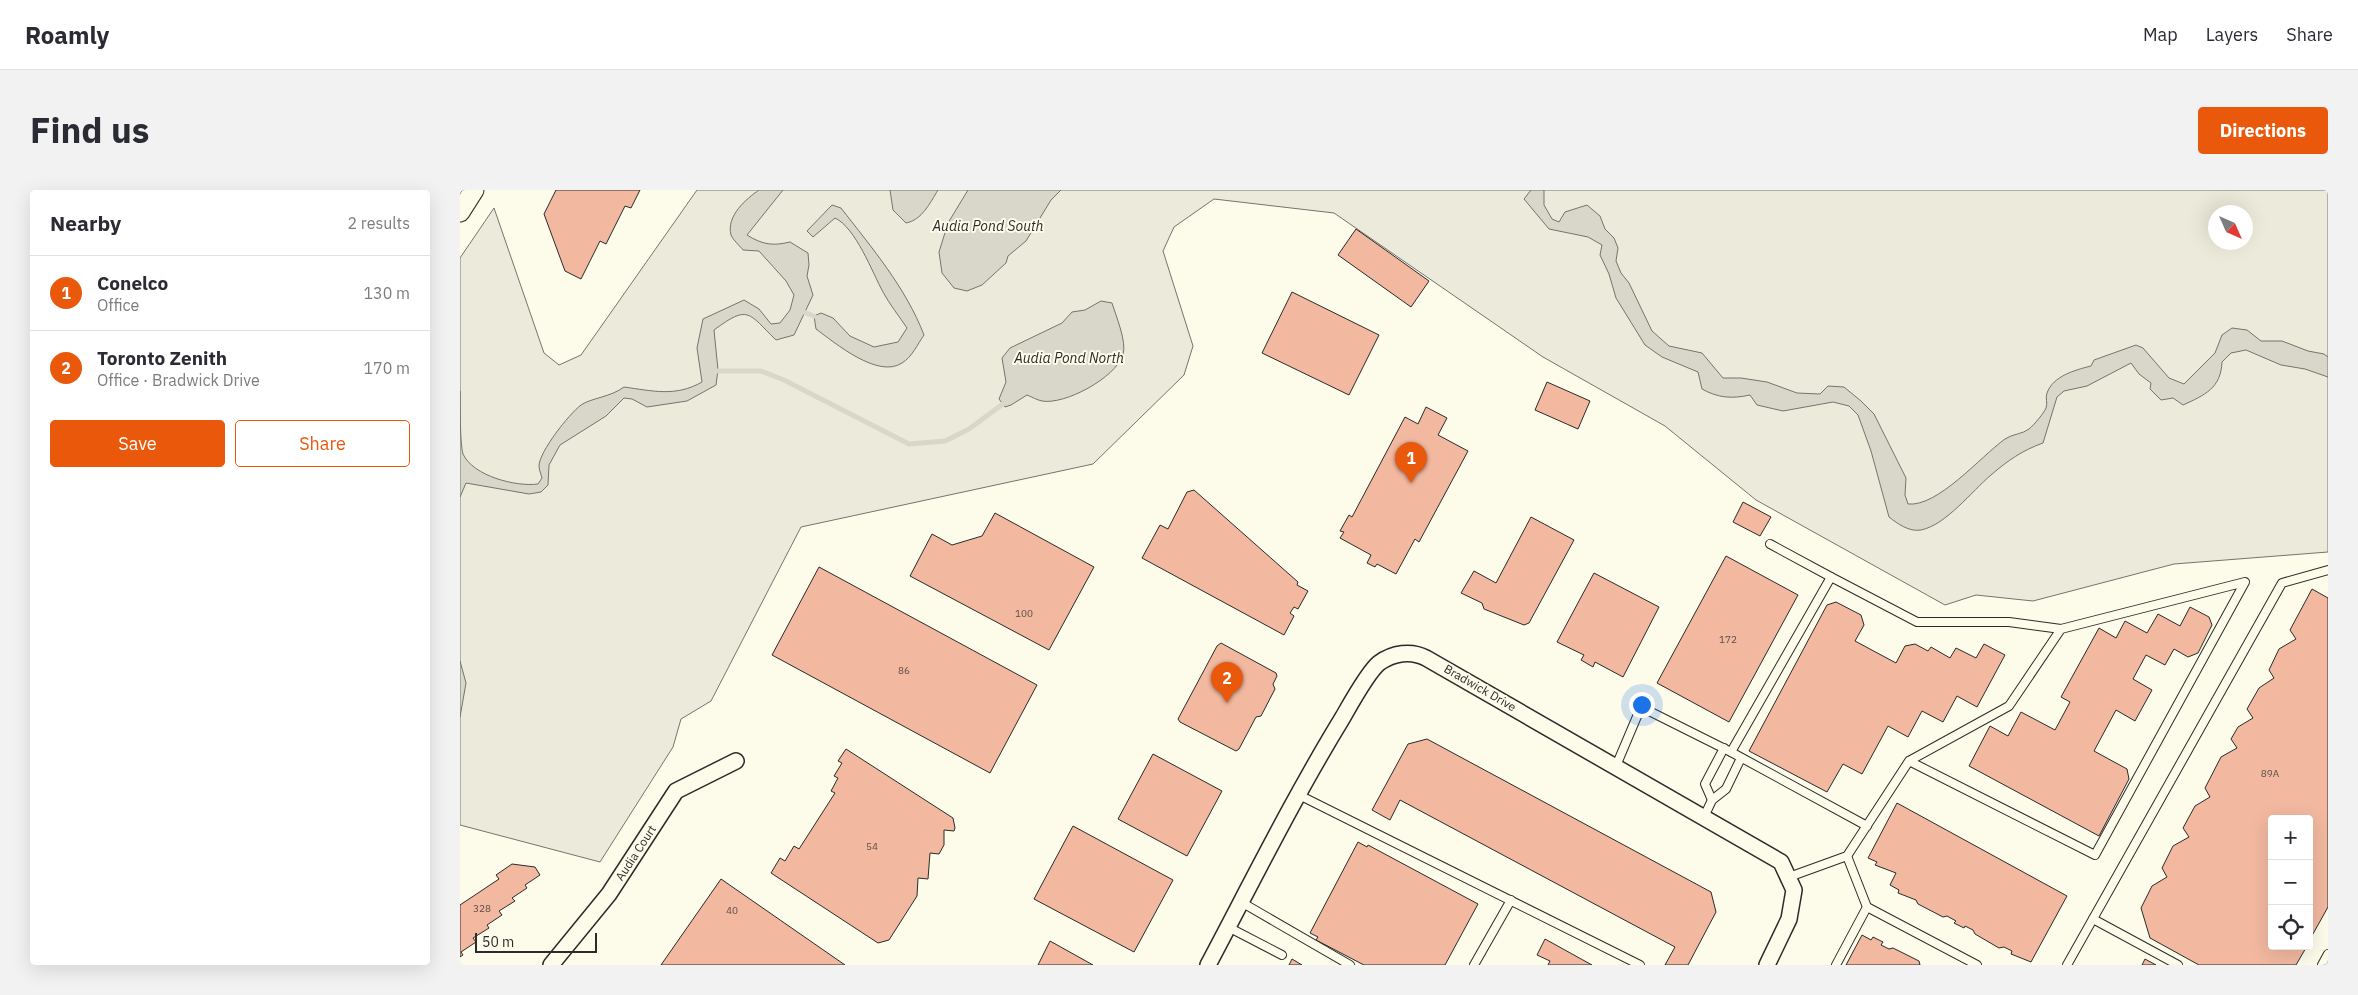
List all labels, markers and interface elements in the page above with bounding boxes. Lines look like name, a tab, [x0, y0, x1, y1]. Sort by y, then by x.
text: Roamly	[25, 19, 109, 51]
text: Map	[2143, 23, 2178, 46]
text: Layers	[2206, 23, 2258, 46]
text: Share	[2286, 23, 2333, 46]
text: Find us	[30, 107, 149, 153]
button: Directions	[2198, 107, 2328, 154]
north arrow	[2208, 205, 2253, 250]
text: Nearby	[50, 209, 121, 237]
text: 2 results	[347, 213, 410, 233]
water label: Audia Pond South	[932, 217, 1044, 235]
text: Conelco	[97, 271, 168, 295]
text: 1	[61, 283, 71, 303]
text: 130 m	[363, 283, 410, 303]
text: Office	[97, 295, 139, 315]
text: Toronto Zenith	[97, 346, 227, 370]
water label: Audia Pond North	[1013, 349, 1124, 367]
text: 2	[61, 358, 71, 378]
text: 170 m	[363, 358, 410, 378]
text: Office · Bradwick Drive	[97, 370, 260, 390]
button: Save	[50, 420, 225, 467]
button: Share	[235, 420, 410, 467]
pin: 1	[1395, 442, 1427, 483]
house number: 100	[1015, 607, 1033, 620]
house number: 172	[1719, 633, 1737, 646]
street label: Bradwick Drive	[1442, 661, 1519, 714]
pin: 2	[1211, 662, 1243, 703]
house number: 86	[898, 664, 910, 677]
your location	[1629, 692, 1655, 718]
house number: 89A	[2261, 767, 2280, 780]
map controls	[2268, 815, 2313, 950]
button: +	[2268, 815, 2313, 860]
street label: Audia Court	[612, 822, 659, 883]
house number: 54	[866, 840, 878, 853]
button: −	[2268, 860, 2313, 905]
house number: 328	[473, 902, 491, 915]
house number: 40	[726, 904, 738, 917]
button: locate	[2268, 905, 2313, 950]
scale bar	[475, 930, 598, 953]
text: 50 m	[482, 933, 514, 951]

